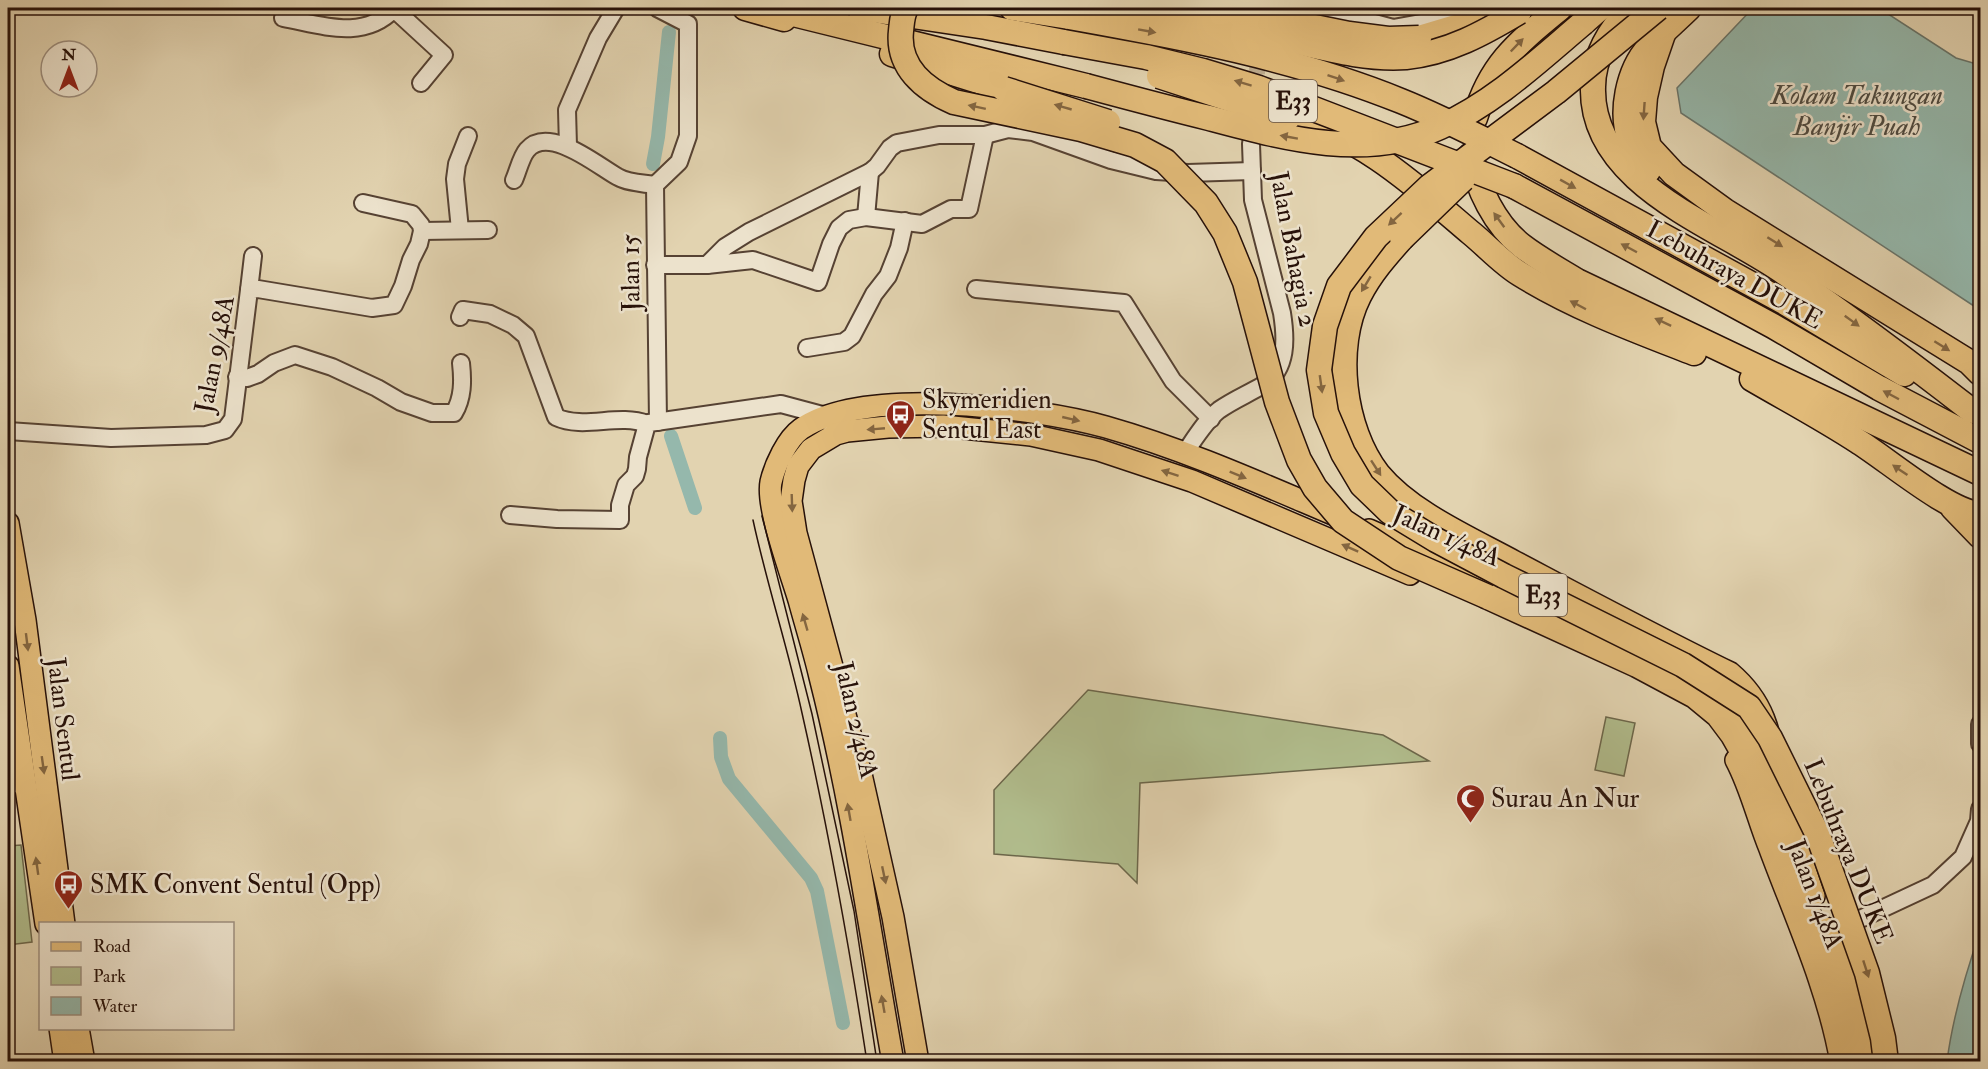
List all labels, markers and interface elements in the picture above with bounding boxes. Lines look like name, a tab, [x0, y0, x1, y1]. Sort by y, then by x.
one-way arrow	[1138, 27, 1157, 36]
north arrow	[39, 39, 99, 99]
one-way arrow	[1510, 39, 1524, 53]
text: N	[61, 45, 77, 65]
one-way arrow	[1327, 74, 1345, 84]
one-way arrow	[1234, 78, 1252, 87]
water label: Kolam Takungan Banjir Puah	[1769, 79, 1943, 143]
road number: E33	[1269, 80, 1317, 122]
one-way arrow	[1639, 101, 1649, 120]
one-way arrow	[967, 102, 986, 111]
one-way arrow	[1054, 102, 1072, 111]
one-way arrow	[1279, 132, 1298, 141]
street label: Jalan Bahagia 2	[1262, 168, 1324, 330]
one-way arrow	[1560, 179, 1577, 189]
one-way arrow	[1388, 212, 1403, 225]
one-way arrow	[1493, 212, 1505, 228]
street label: Lebuhraya DUKE	[1641, 213, 1828, 337]
street label: Jalan 15	[614, 233, 648, 313]
one-way arrow	[1766, 237, 1783, 248]
one-way arrow	[1620, 243, 1637, 253]
one-way arrow	[1361, 276, 1372, 292]
street label: Jalan 9/48A	[188, 292, 242, 417]
one-way arrow	[1569, 300, 1586, 310]
one-way arrow	[1844, 315, 1860, 327]
one-way arrow	[1654, 317, 1671, 326]
one-way arrow	[1934, 340, 1950, 351]
one-way arrow	[1317, 375, 1326, 394]
place label: Skymeridien Sentul East	[922, 384, 1052, 446]
one-way arrow	[1883, 390, 1900, 399]
bus stop icon: Skymeridien Sentul East	[885, 398, 917, 440]
one-way arrow	[1062, 415, 1081, 424]
one-way arrow	[866, 424, 885, 434]
one-way arrow	[1370, 459, 1381, 476]
one-way arrow	[1893, 464, 1909, 476]
one-way arrow	[1161, 468, 1179, 478]
one-way arrow	[1230, 470, 1248, 480]
one-way arrow	[788, 493, 797, 512]
street label: Jalan 1/48A	[1387, 498, 1506, 574]
one-way arrow	[1341, 543, 1359, 552]
road number: E33	[1519, 574, 1567, 616]
one-way arrow	[800, 613, 809, 631]
one-way arrow	[22, 633, 32, 652]
street label: Jalan Sentul	[39, 655, 86, 783]
street label: Jalan 2/48A	[827, 658, 885, 782]
street label: Lebuhraya DUKE	[1796, 754, 1900, 949]
one-way arrow	[38, 755, 47, 774]
mosque icon: Surau An Nur	[1454, 782, 1486, 824]
place label: Surau An Nur	[1491, 783, 1640, 815]
one-way arrow	[844, 802, 853, 821]
street label: Jalan 1/48A	[1779, 834, 1851, 954]
one-way arrow	[33, 856, 42, 875]
one-way arrow	[879, 866, 889, 885]
bus stop icon: SMK Convent Sentul (Opp)	[53, 868, 85, 910]
place label: SMK Convent Sentul (Opp)	[90, 869, 381, 902]
legend	[39, 922, 234, 1030]
text: Road	[93, 935, 131, 958]
one-way arrow	[1861, 960, 1871, 978]
text: Park	[93, 965, 126, 988]
one-way arrow	[878, 994, 887, 1013]
text: Water	[92, 995, 137, 1018]

